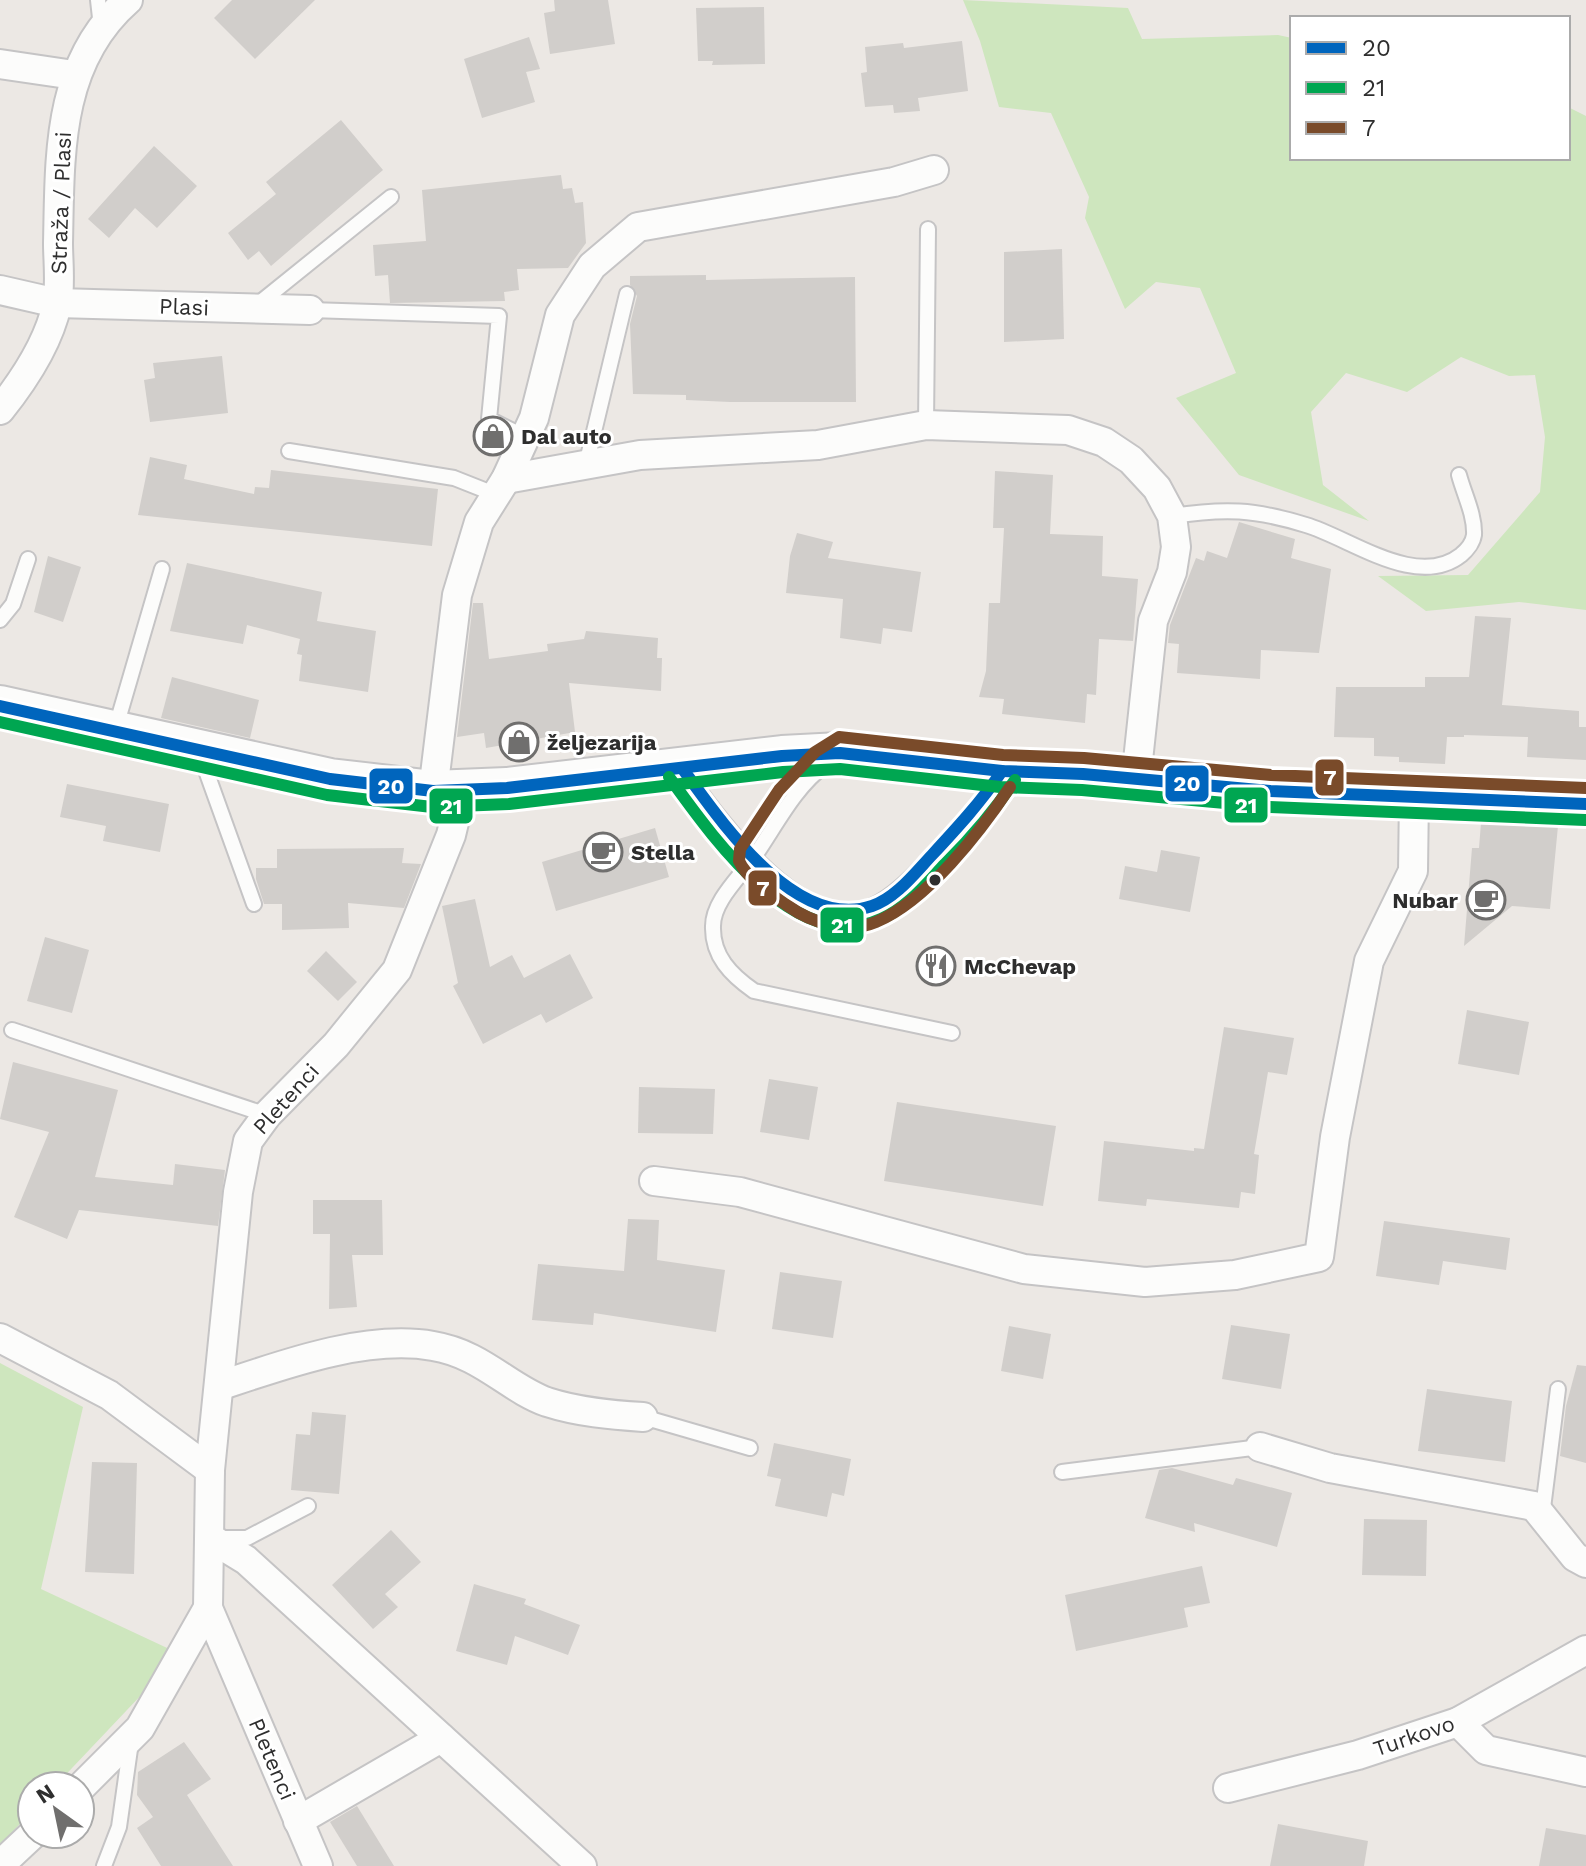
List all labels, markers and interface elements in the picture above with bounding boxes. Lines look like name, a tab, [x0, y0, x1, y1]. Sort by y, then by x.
legend	[1290, 16, 1570, 160]
text: 20	[1362, 34, 1391, 62]
text: 21	[1362, 74, 1385, 102]
text: 7	[1362, 114, 1375, 142]
street label: Straža / Plasi	[46, 131, 76, 275]
street label: Plasi	[159, 294, 209, 320]
shop icon: Dal auto	[472, 415, 514, 457]
place label: Dal auto	[521, 424, 612, 449]
shop icon: željezarija	[498, 721, 540, 763]
place label: željezarija	[547, 730, 657, 755]
line badge: 7	[1314, 758, 1345, 797]
line badge: 20	[1164, 764, 1210, 803]
text: 7	[1323, 765, 1337, 790]
line badge: 20	[368, 767, 414, 805]
text: 20	[1173, 771, 1201, 796]
text: 20	[377, 774, 405, 799]
line badge: 21	[1223, 786, 1269, 824]
line badge: 21	[428, 787, 474, 825]
text: 21	[1235, 793, 1257, 818]
text: 21	[440, 794, 462, 819]
cafe icon: Stella	[582, 831, 624, 873]
place label: Stella	[631, 840, 695, 865]
line badge: 7	[747, 869, 778, 907]
unlabelled marker	[927, 872, 943, 888]
text: 7	[756, 876, 770, 901]
cafe icon: Nubar	[1465, 879, 1507, 921]
place label: Nubar	[1392, 888, 1459, 913]
line badge: 21	[819, 906, 865, 944]
text: 21	[831, 913, 853, 938]
restaurant icon: McChevap	[915, 945, 957, 987]
place label: McChevap	[964, 954, 1076, 979]
street label: Pletenci	[248, 1059, 324, 1139]
street label: Turkovo	[1370, 1710, 1458, 1762]
street label: Pletenci	[244, 1714, 300, 1804]
north arrow	[16, 1770, 96, 1850]
text: N	[32, 1779, 59, 1809]

